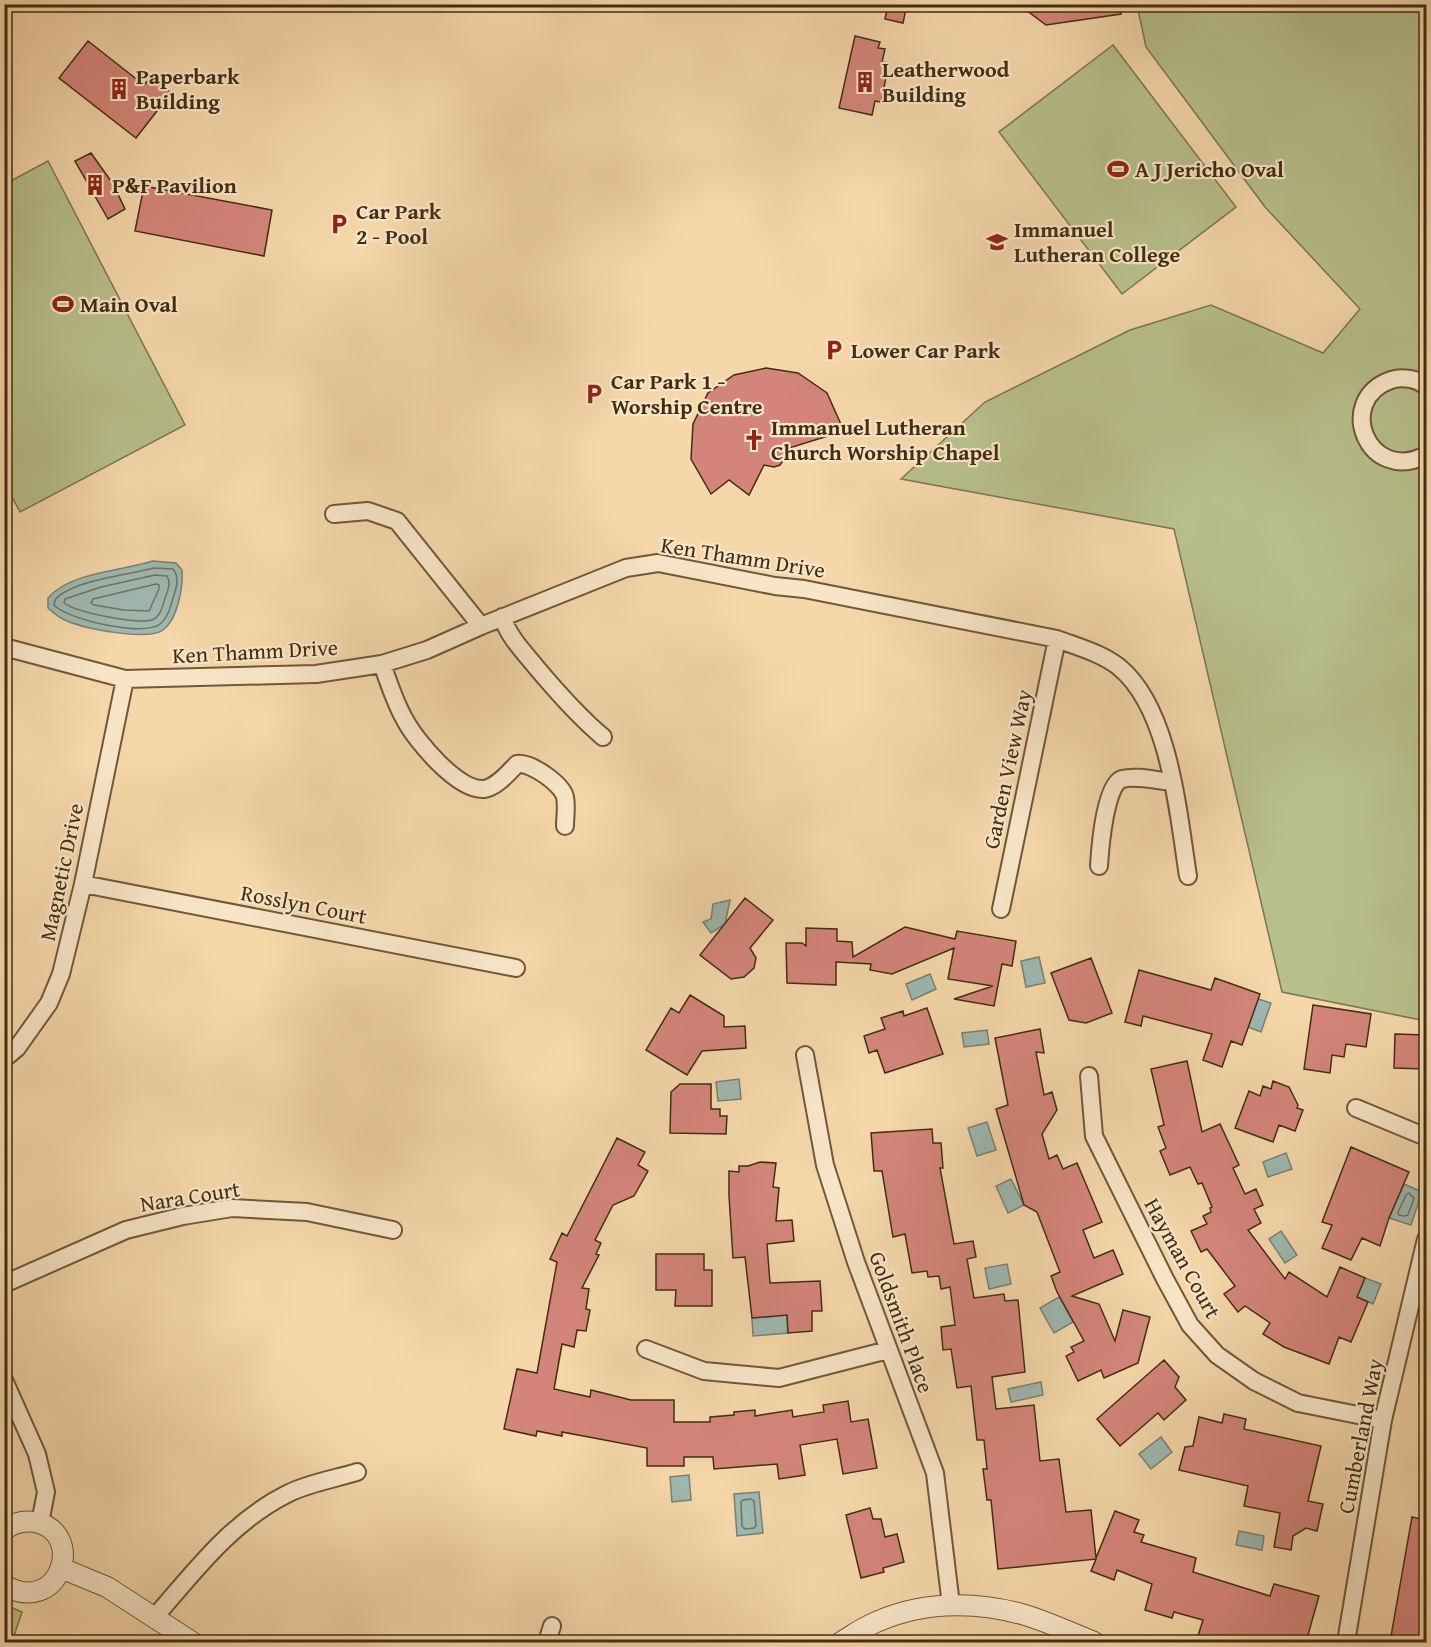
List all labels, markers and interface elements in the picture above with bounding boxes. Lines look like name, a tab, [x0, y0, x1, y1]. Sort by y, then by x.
place label: Leatherwood Building	[882, 53, 1010, 110]
place label: Paperbark Building	[136, 60, 240, 117]
building icon: Leatherwood Building	[853, 70, 877, 94]
building icon: Paperbark Building	[107, 77, 131, 101]
place label: A J Jericho Oval	[1135, 153, 1284, 185]
sports icon: A J Jericho Oval	[1106, 157, 1130, 181]
place label: P&F Pavilion	[112, 169, 237, 201]
building icon: P&F Pavilion	[83, 173, 107, 197]
place label: Car Park 2 - Pool	[356, 195, 442, 252]
parking icon: Car Park 2 - Pool	[327, 212, 351, 236]
place label: Immanuel Lutheran College	[1014, 213, 1180, 270]
school or university icon: Immanuel Lutheran College	[985, 230, 1009, 254]
place label: Main Oval	[80, 288, 178, 320]
sports icon: Main Oval	[51, 292, 75, 316]
place label: Lower Car Park	[851, 334, 1001, 366]
parking icon: Lower Car Park	[822, 338, 846, 362]
place label: Car Park 1 - Worship Centre	[611, 365, 763, 422]
parking icon: Car Park 1 - Worship Centre	[582, 382, 606, 406]
place label: Immanuel Lutheran Church Worship Chapel	[771, 411, 1000, 468]
church icon: Immanuel Lutheran Church Worship Chapel	[742, 428, 766, 452]
street label: Ken Thamm Drive	[659, 528, 827, 586]
street label: Ken Thamm Drive	[171, 631, 339, 671]
street label: Garden View Way	[975, 686, 1040, 852]
street label: Magnetic Drive	[31, 800, 91, 944]
street label: Rosslyn Court	[238, 876, 370, 932]
street label: Nara Court	[138, 1172, 243, 1220]
street label: Hayman Court	[1137, 1192, 1229, 1324]
street label: Goldsmith Place	[862, 1247, 942, 1397]
street label: Cumberland Way	[1329, 1356, 1391, 1516]

